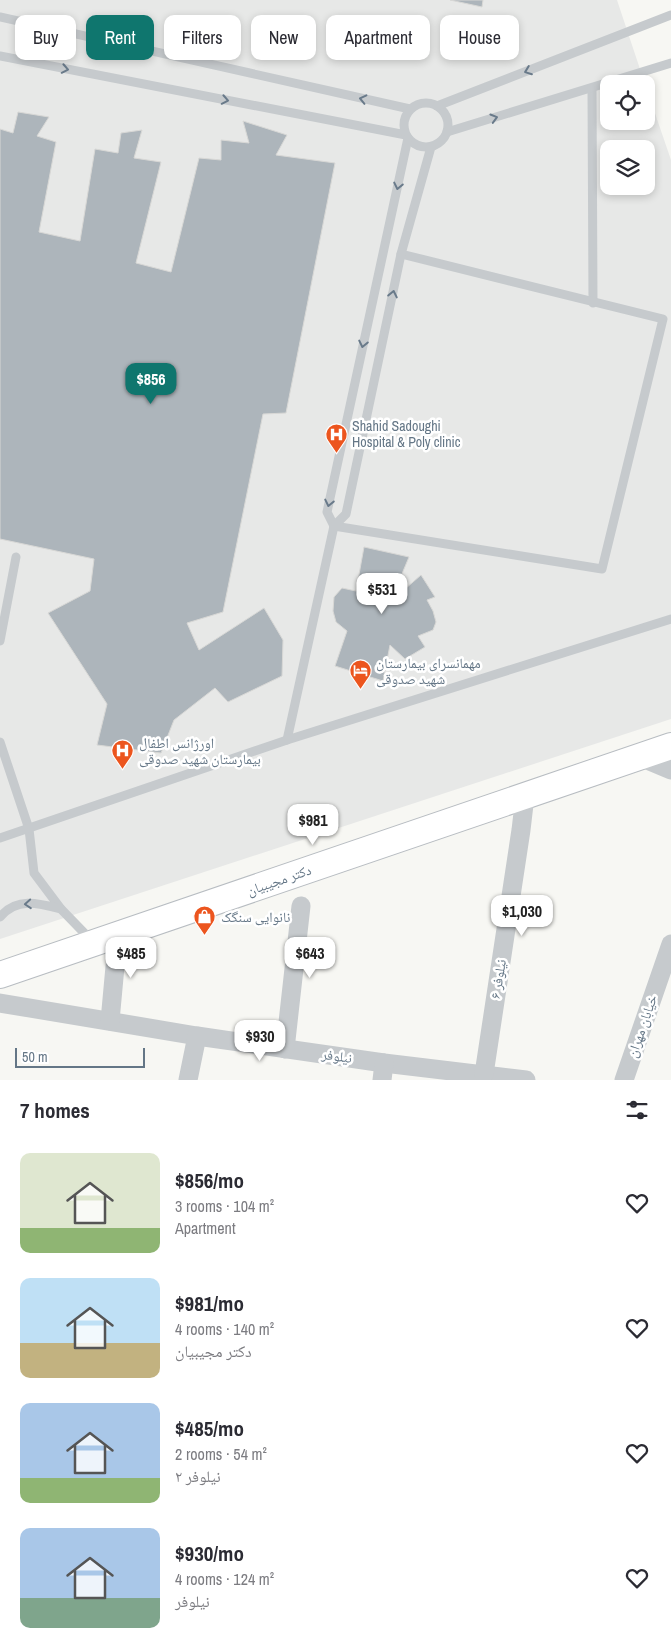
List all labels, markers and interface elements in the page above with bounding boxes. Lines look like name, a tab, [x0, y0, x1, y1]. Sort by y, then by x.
chip: Buy	[15, 15, 76, 60]
chip: Rent	[86, 15, 154, 60]
chip: Filters	[164, 15, 241, 60]
chip: New	[251, 15, 316, 60]
chip: Apartment	[326, 15, 430, 60]
chip: House	[440, 15, 519, 60]
one-way arrow	[61, 63, 69, 73]
one-way arrow	[524, 65, 533, 75]
map controls	[600, 75, 655, 195]
button: locate	[600, 75, 655, 130]
one-way arrow	[220, 94, 229, 104]
one-way arrow	[358, 94, 367, 105]
one-way arrow	[489, 113, 498, 123]
button: layers	[600, 140, 655, 195]
one-way arrow	[393, 181, 404, 190]
one-way arrow	[387, 290, 398, 299]
one-way arrow	[358, 340, 369, 349]
pin: $856	[121, 362, 181, 405]
text: $856	[136, 368, 166, 390]
place label: Shahid Sadoughi Hospital & Poly clinic	[352, 417, 461, 451]
hospital icon: Shahid Sadoughi Hospital & Poly clinic	[324, 422, 348, 453]
one-way arrow	[324, 499, 335, 508]
pin: $531	[352, 572, 412, 615]
text: $531	[367, 578, 397, 600]
place label: مهمانسرای بیمارستان شهید صدوقی	[376, 654, 481, 688]
hotel icon: مهمانسرای بیمارستان شهید صدوقی	[348, 659, 372, 690]
place label: اورژانس اطفال بیمارستان شهید صدوقی	[139, 734, 261, 768]
hospital icon: اورژانس اطفال بیمارستان شهید صدوقی	[111, 739, 135, 770]
pin: $981	[283, 804, 343, 846]
text: $981	[298, 809, 328, 831]
street label: دکتر مجیبیان	[244, 861, 314, 899]
pin: $1,030	[481, 894, 563, 937]
one-way arrow	[24, 898, 32, 909]
text: $1,030	[502, 900, 542, 922]
shop icon: نانوایی سنگک	[193, 905, 217, 936]
place label: نانوایی سنگک	[221, 908, 290, 926]
pin: $485	[101, 936, 161, 979]
pin: $643	[280, 936, 340, 979]
text: $485	[116, 942, 146, 964]
text: $643	[295, 942, 325, 964]
street label: نیلوفر ۶	[486, 958, 510, 1000]
street label: خیابان مهران	[623, 992, 661, 1060]
pin: $930	[230, 1020, 290, 1062]
text: $930	[245, 1025, 275, 1047]
scale bar	[15, 1045, 145, 1068]
street label: نیلوفر	[320, 1045, 353, 1067]
text: 50 m	[22, 1048, 48, 1066]
text: 7 homes	[20, 1096, 90, 1125]
icon: filters	[623, 1096, 651, 1124]
text: $856/mo	[175, 1166, 244, 1195]
icon: home	[60, 1173, 120, 1233]
icon: heart	[623, 1189, 651, 1217]
text: 3 rooms · 104 m²	[175, 1195, 274, 1217]
text: Apartment	[175, 1217, 236, 1239]
text: $981/mo	[175, 1289, 244, 1318]
icon: home	[60, 1298, 120, 1358]
icon: heart	[623, 1314, 651, 1342]
text: 4 rooms · 140 m²	[175, 1318, 274, 1340]
text: دکتر مجیبیان	[175, 1340, 252, 1362]
text: $485/mo	[175, 1414, 244, 1443]
icon: home	[60, 1423, 120, 1483]
icon: heart	[623, 1439, 651, 1467]
text: 2 rooms · 54 m²	[175, 1443, 267, 1465]
text: نیلوفر ۲	[175, 1465, 221, 1487]
text: $930/mo	[175, 1539, 244, 1568]
icon: home	[60, 1548, 120, 1608]
icon: heart	[623, 1564, 651, 1592]
text: 4 rooms · 124 m²	[175, 1568, 274, 1590]
text: نیلوفر	[175, 1590, 210, 1612]

